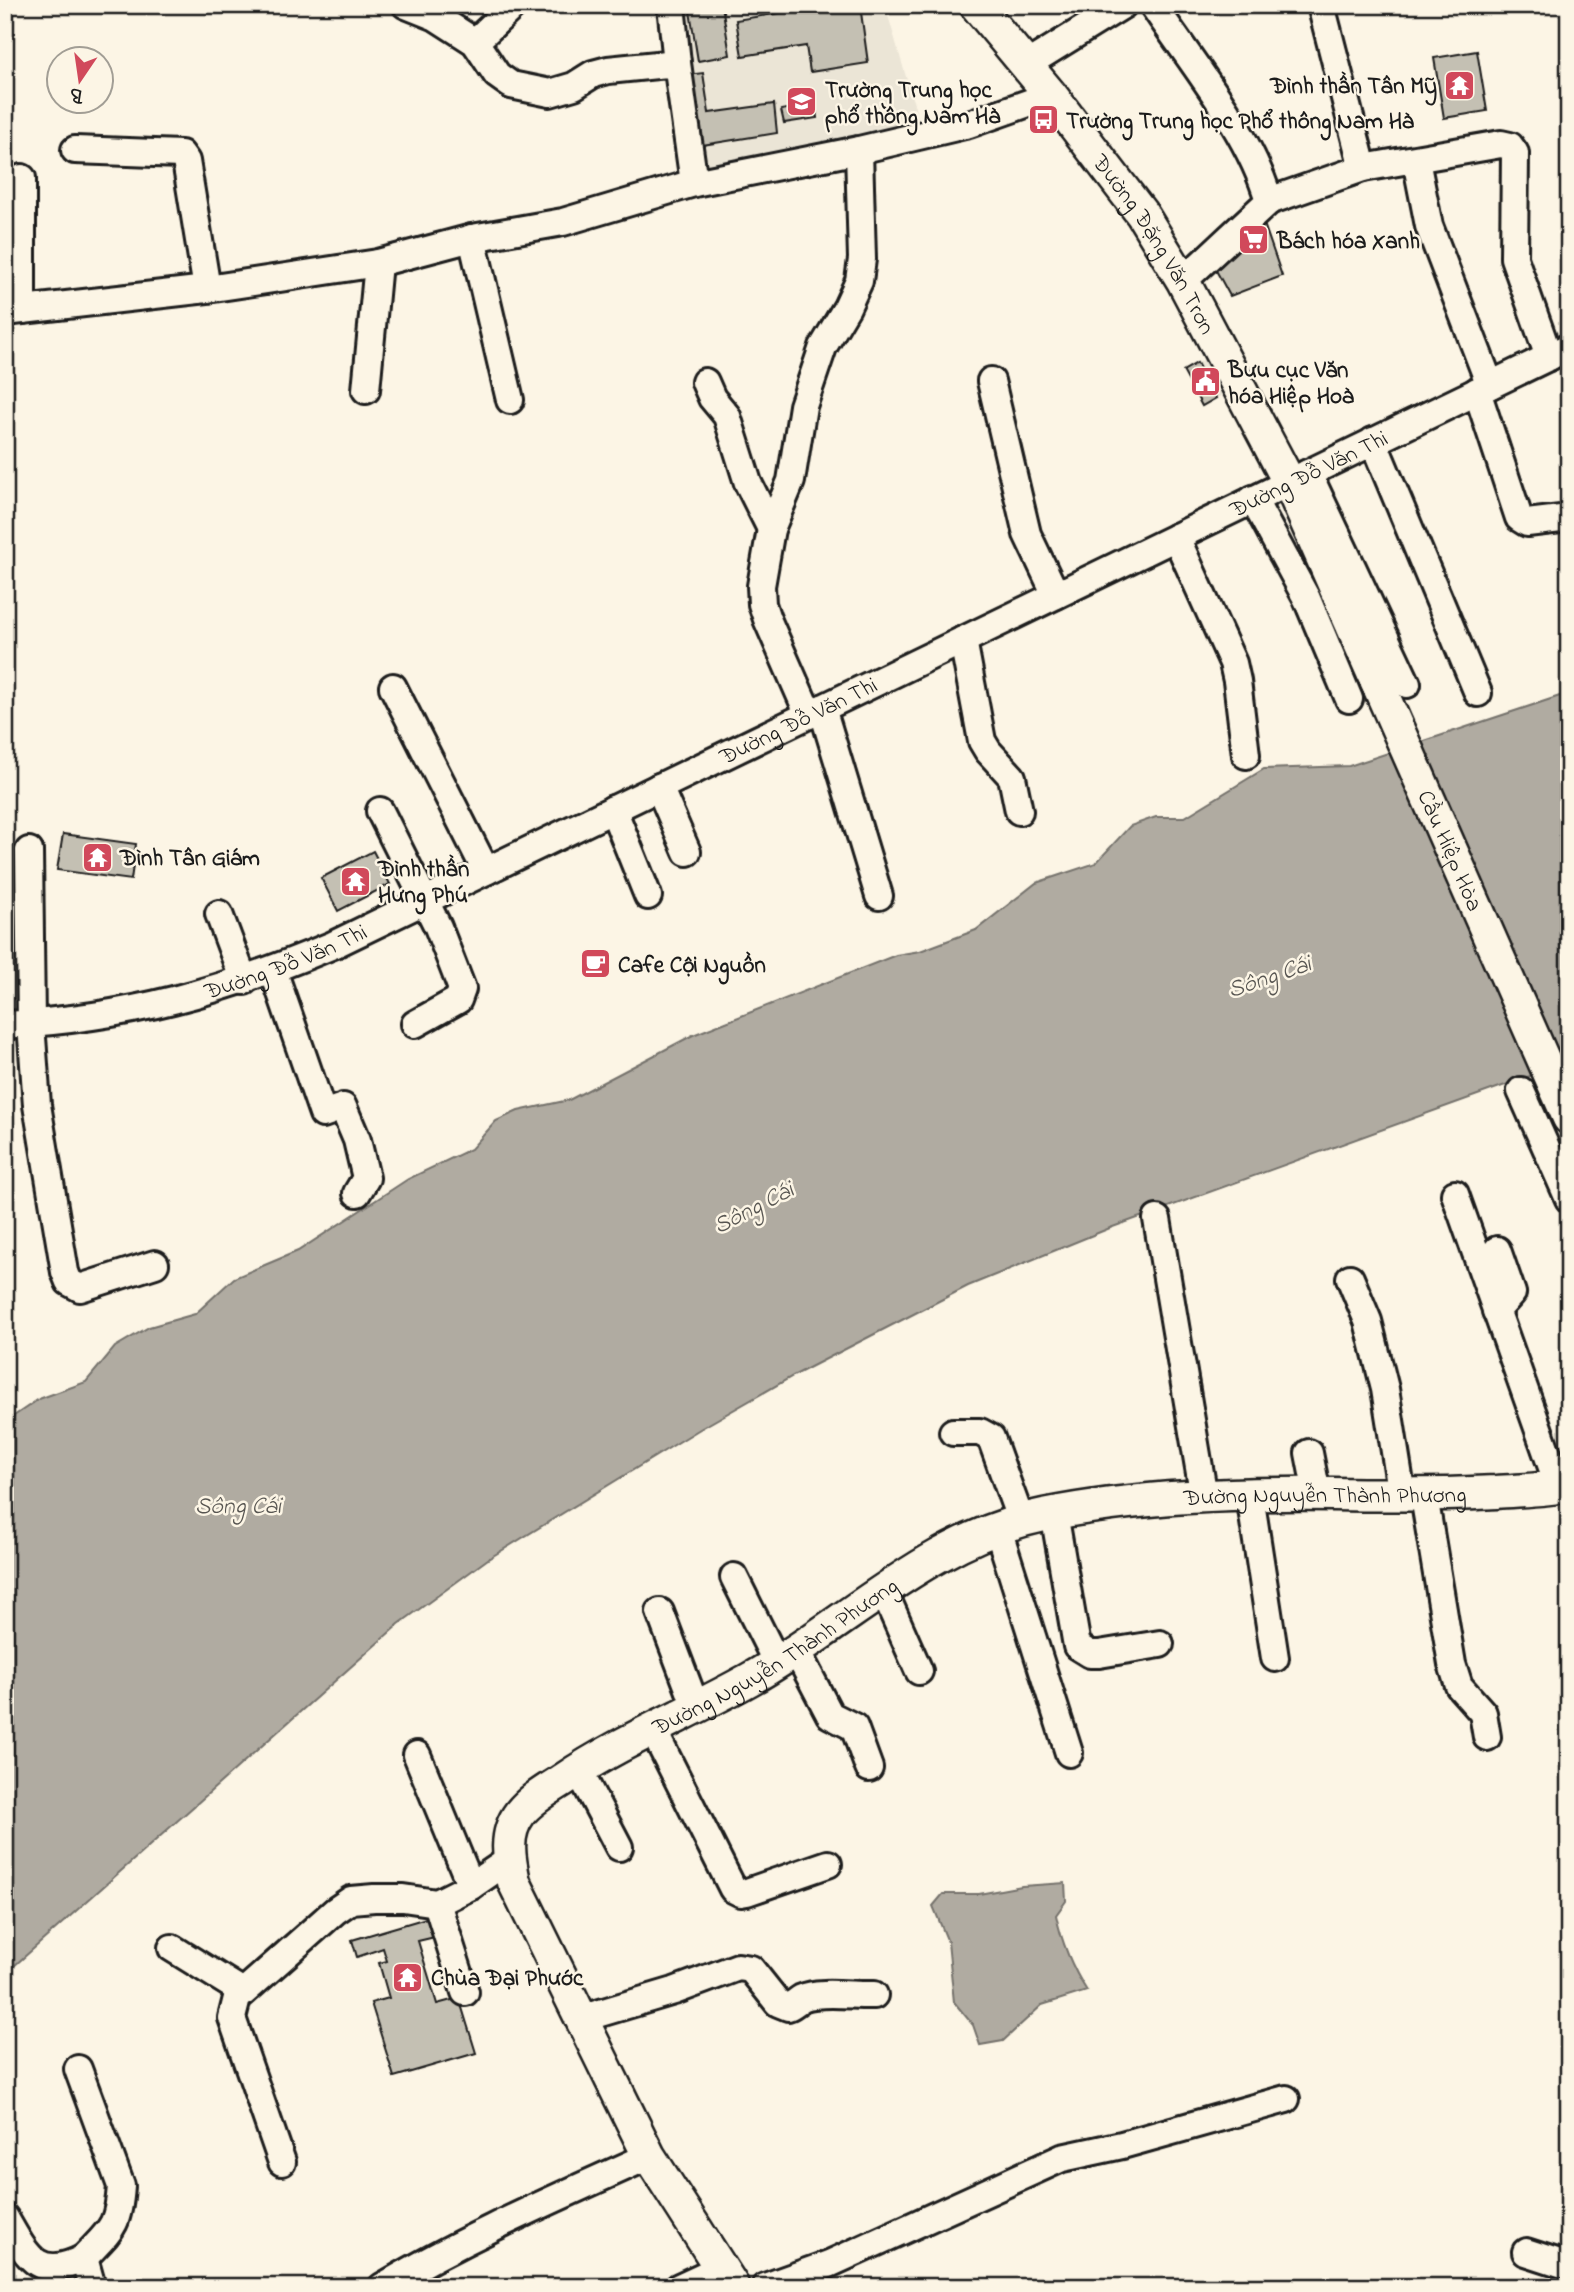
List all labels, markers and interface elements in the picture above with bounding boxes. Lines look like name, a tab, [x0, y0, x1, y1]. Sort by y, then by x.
north arrow	[46, 46, 116, 116]
temple icon: Đình thần Tân Mỹ	[1443, 68, 1477, 102]
place label: Đình thần Tân Mỹ	[1269, 71, 1437, 106]
place label: Trường Trung học phổ thông Nam Hà	[825, 75, 1000, 136]
text: B	[67, 79, 87, 109]
school or university icon: Trường Trung học phổ thông Nam Hà	[785, 85, 819, 119]
bus stop icon: Trường Trung học Phổ thông Nam Hà	[1026, 103, 1060, 137]
place label: Trường Trung học Phổ thông Nam Hà	[1066, 106, 1414, 141]
street label: Đường Đặng Văn Trơn	[1082, 147, 1222, 341]
supermarket icon: Bách hóa Xanh	[1237, 223, 1271, 257]
place label: Bách hóa Xanh	[1276, 226, 1420, 259]
place label: Bưu cục Văn hóa Hiệp Hoà	[1227, 355, 1354, 414]
public building icon: Bưu cục Văn hóa Hiệp Hoà	[1188, 365, 1222, 399]
street label: Đường Đỗ Văn Thi	[1224, 423, 1394, 528]
street label: Đường Đỗ Văn Thi	[714, 670, 884, 775]
street label: Cầu Hiệp Hòa	[1408, 785, 1490, 917]
temple icon: Đình Tân Giám	[80, 840, 114, 874]
place label: Đình Tân Giám	[119, 843, 260, 876]
place label: Đình thần Hưng Phú	[377, 854, 469, 915]
temple icon: Đình thần Hưng Phú	[338, 864, 372, 898]
street label: Đường Đỗ Văn Thi	[200, 917, 373, 1010]
cafe icon: Cafe Cội Nguồn	[578, 947, 612, 981]
water label: Sông Cái	[1223, 947, 1319, 1009]
place label: Cafe Cội Nguồn	[618, 950, 766, 985]
water label: Sông Cái	[708, 1173, 803, 1244]
street label: Đường Nguyễn Thành Phương	[1182, 1479, 1467, 1516]
water label: Sông Cái	[195, 1490, 284, 1525]
street label: Đường Nguyễn Thành Phương	[647, 1571, 906, 1746]
temple icon: Chùa Đại Phước	[391, 1960, 425, 1994]
place label: Chùa Đại Phước	[431, 1963, 584, 1996]

